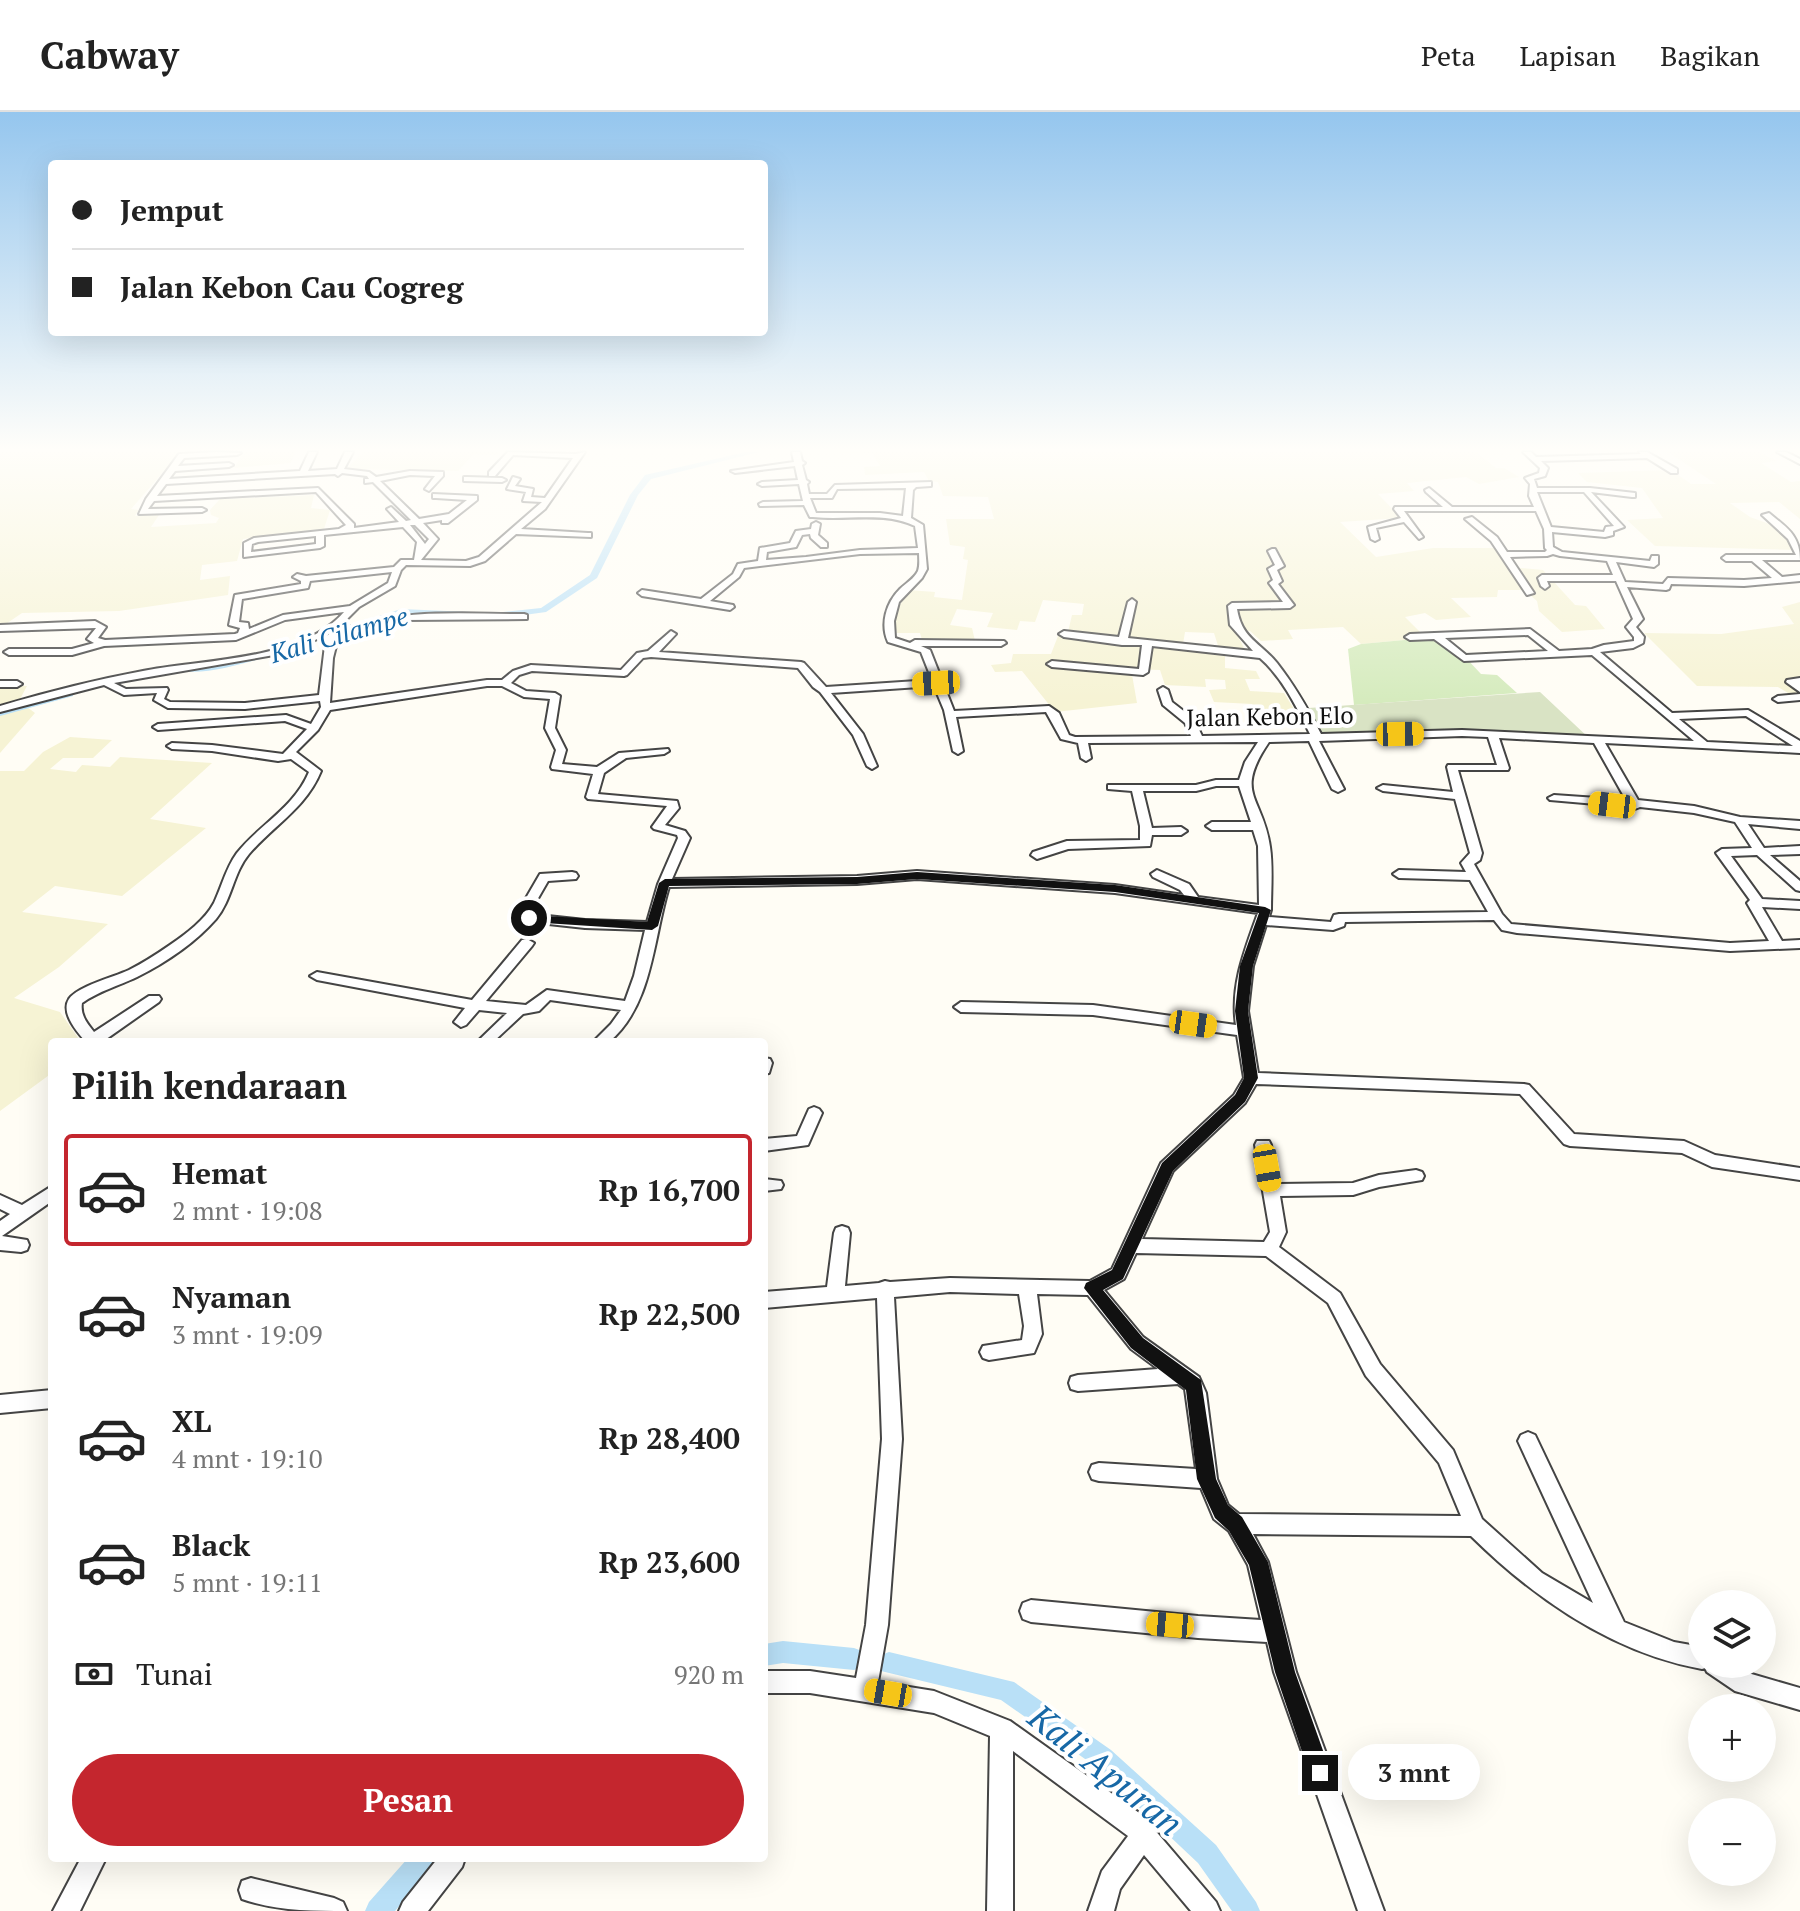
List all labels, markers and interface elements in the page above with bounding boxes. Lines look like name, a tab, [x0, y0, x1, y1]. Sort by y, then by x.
text: Cabway	[40, 30, 179, 80]
text: Peta	[1421, 37, 1476, 74]
text: Lapisan	[1520, 37, 1616, 74]
text: Bagikan	[1660, 37, 1760, 74]
text: Jemput	[120, 190, 224, 230]
text: Jalan Kebon Cau Cogreg	[120, 267, 463, 307]
water label: Kali Cilampe	[265, 598, 412, 670]
car	[911, 670, 961, 696]
street label: Jalan Kebon Elo	[1186, 699, 1354, 733]
car	[1376, 722, 1424, 746]
car	[1587, 790, 1637, 820]
route start	[511, 900, 547, 936]
car	[1168, 1009, 1218, 1039]
text: Pilih kendaraan	[72, 1062, 347, 1109]
car	[1251, 1142, 1283, 1194]
text: Hemat	[172, 1153, 268, 1193]
icon: car	[76, 1154, 148, 1226]
text: Rp 16,700	[599, 1170, 740, 1210]
text: 2 mnt · 19:08	[172, 1193, 323, 1227]
text: Nyaman	[172, 1277, 291, 1317]
icon: car	[76, 1278, 148, 1350]
text: Rp 22,500	[599, 1294, 740, 1334]
text: 3 mnt · 19:09	[172, 1317, 323, 1351]
text: XL	[172, 1401, 211, 1441]
icon: car	[76, 1402, 148, 1474]
text: Rp 28,400	[599, 1418, 740, 1458]
text: 4 mnt · 19:10	[172, 1441, 323, 1475]
text: Black	[172, 1525, 250, 1565]
icon: car	[76, 1526, 148, 1598]
text: Rp 23,600	[599, 1542, 740, 1582]
text: 5 mnt · 19:11	[172, 1565, 323, 1599]
map controls	[1688, 1590, 1776, 1886]
button: layers	[1688, 1590, 1776, 1678]
car	[1145, 1611, 1195, 1639]
icon: cash	[72, 1652, 116, 1696]
text: Tunai	[136, 1654, 213, 1694]
text: 920 m	[674, 1657, 744, 1691]
car	[862, 1677, 914, 1709]
water label: Kali Apuran	[1019, 1692, 1193, 1846]
button: +	[1688, 1694, 1776, 1782]
callout: 3 mnt	[1348, 1745, 1480, 1801]
button: Pesan	[72, 1754, 744, 1846]
route end	[1302, 1755, 1338, 1791]
text: 3 mnt	[1378, 1755, 1450, 1789]
button: −	[1688, 1798, 1776, 1886]

